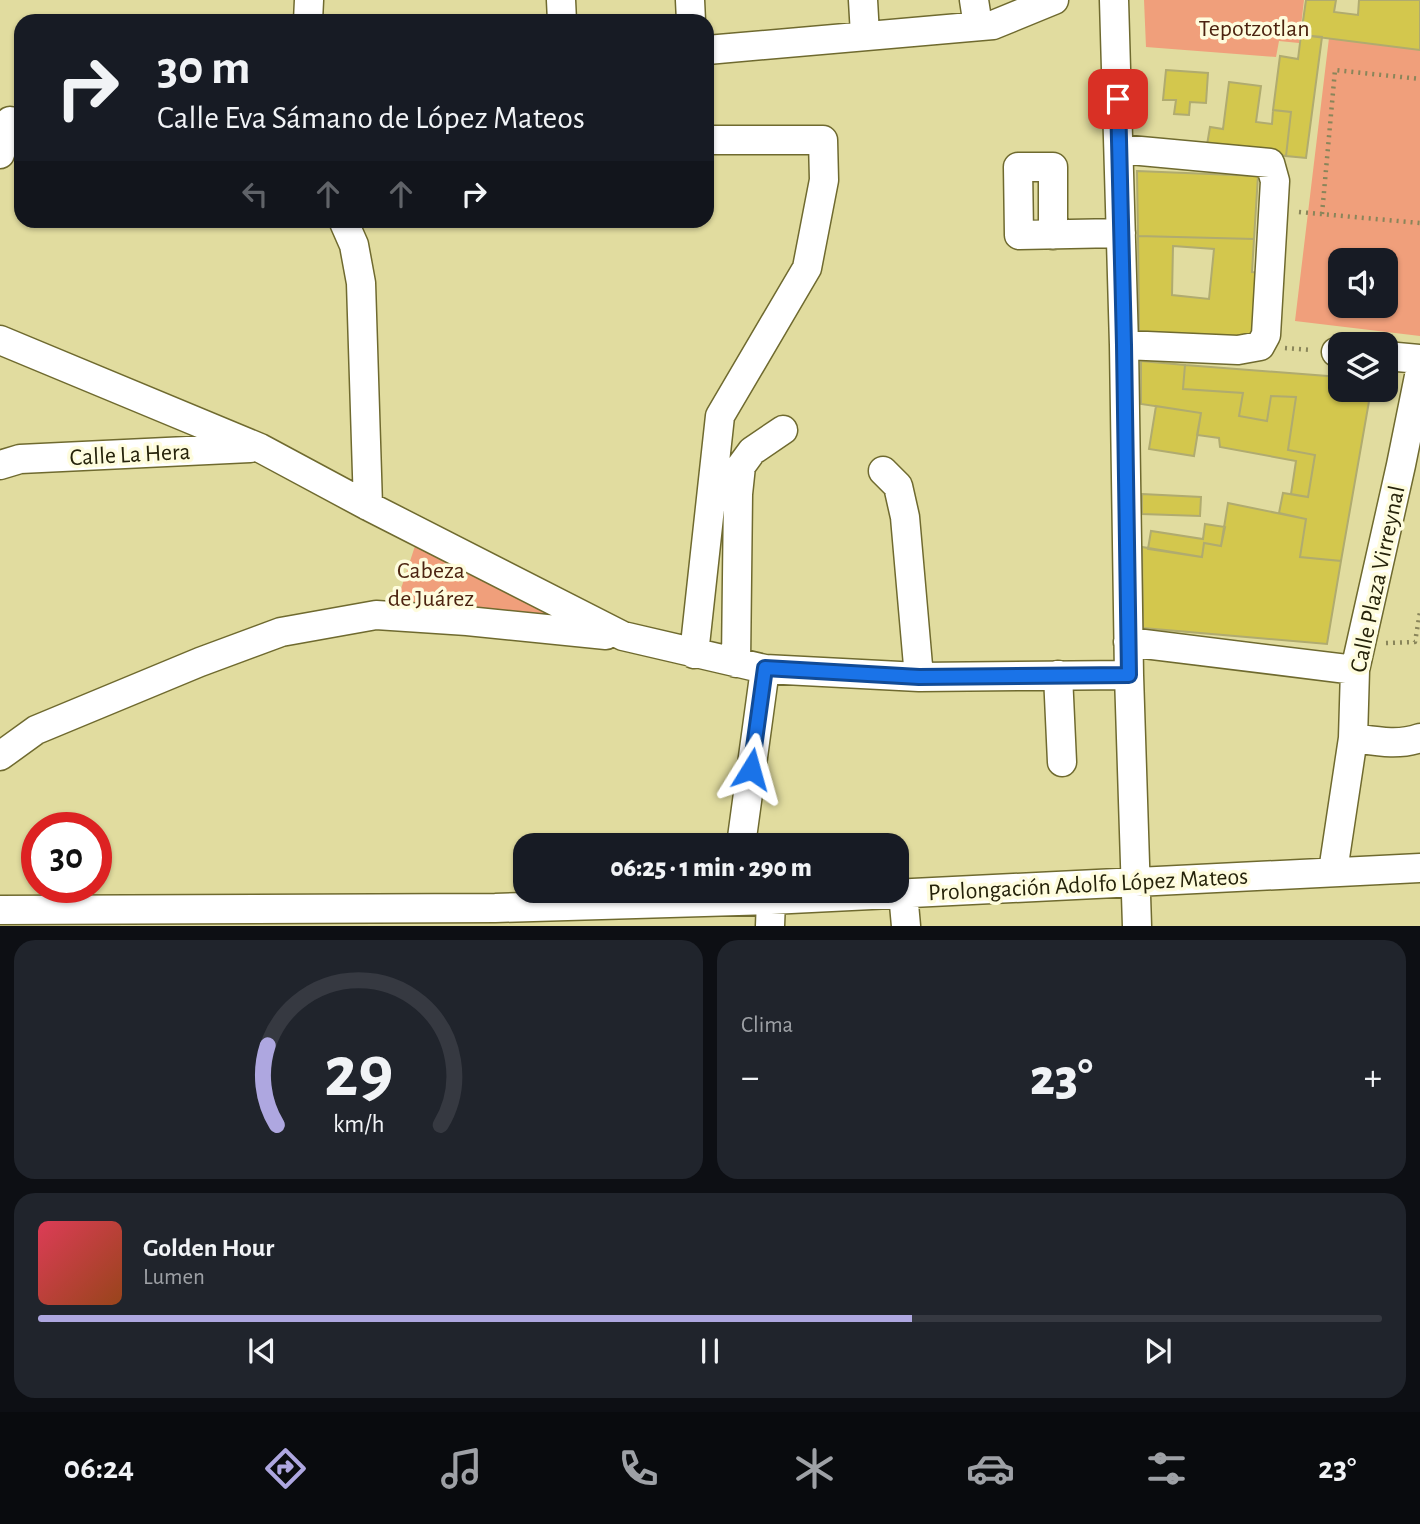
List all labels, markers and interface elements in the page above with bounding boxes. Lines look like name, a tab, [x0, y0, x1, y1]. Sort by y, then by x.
park label: Tepotzotlan	[1198, 17, 1310, 41]
icon: right	[42, 42, 133, 133]
text: 30 m	[157, 44, 251, 93]
pin	[1088, 69, 1148, 129]
icon: arrive	[1099, 80, 1137, 118]
text: Calle Eva Sámano de López Mateos	[157, 102, 585, 134]
icon: left	[236, 175, 274, 213]
icon: ahead	[309, 175, 347, 213]
icon: ahead	[382, 175, 420, 213]
icon: right	[455, 175, 493, 213]
map controls	[1328, 248, 1398, 402]
button: sound	[1328, 248, 1398, 318]
button: layers	[1328, 332, 1398, 402]
street label: Calle La Hera	[69, 440, 191, 470]
street label: Calle Plaza Virreynal	[1346, 484, 1410, 675]
park label: Cabeza de Juárez	[388, 559, 474, 611]
position arrow	[714, 732, 788, 806]
speed limit sign: 30	[21, 812, 112, 903]
text: 06:25 · 1 min · 290 m	[610, 855, 812, 881]
street label: Prolongación Adolfo López Mateos	[927, 865, 1249, 905]
text: Clima	[741, 1014, 793, 1037]
text: 29	[324, 1038, 393, 1111]
text: 23°	[1030, 1052, 1093, 1104]
text: −	[741, 1059, 759, 1097]
text: +	[1364, 1059, 1382, 1097]
text: km/h	[333, 1112, 384, 1137]
text: Golden Hour	[143, 1235, 274, 1261]
text: Lumen	[143, 1266, 205, 1289]
icon: previous	[243, 1332, 281, 1370]
icon: pause	[691, 1332, 729, 1370]
icon: next	[1139, 1332, 1177, 1370]
icon: directions	[261, 1444, 310, 1493]
icon: music	[437, 1444, 486, 1493]
icon: phone	[614, 1444, 663, 1493]
icon: climate	[790, 1444, 839, 1493]
icon: car	[966, 1444, 1015, 1493]
icon: filters	[1142, 1444, 1191, 1493]
text: 06:24	[64, 1452, 134, 1484]
text: 23°	[1318, 1452, 1356, 1484]

